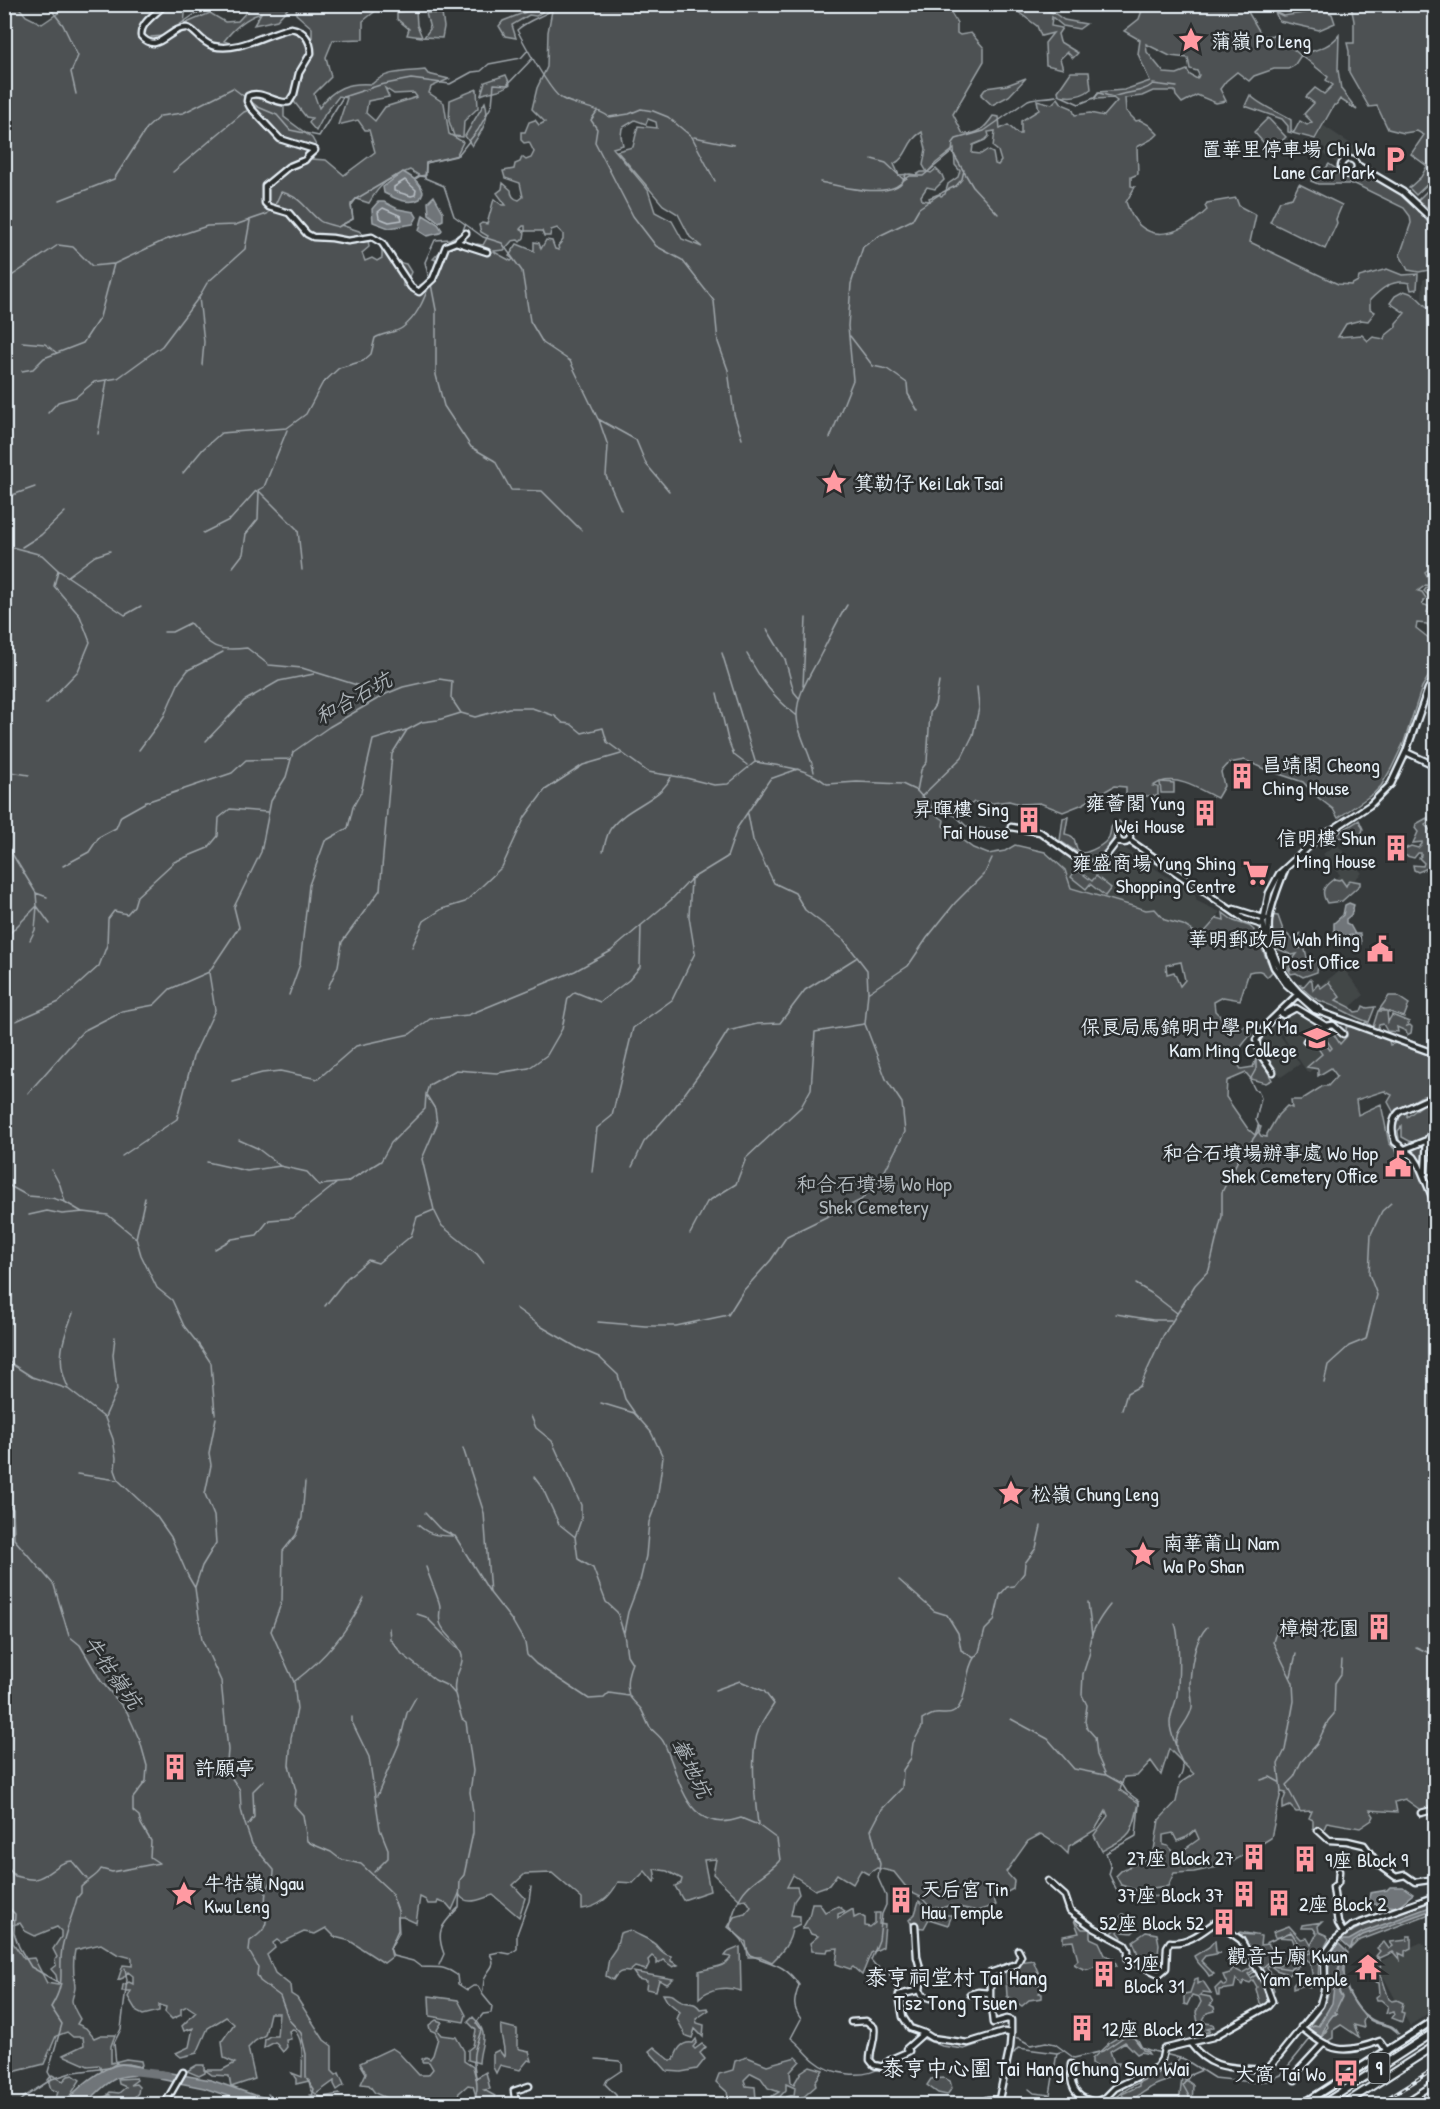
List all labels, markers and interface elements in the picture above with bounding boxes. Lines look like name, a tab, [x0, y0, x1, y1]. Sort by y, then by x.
place icon: 蒲嶺 Po Leng	[1176, 25, 1206, 55]
place label: 蒲嶺 Po Leng	[1211, 27, 1311, 54]
place label: 置華里停車場 Chi Wa Lane Car Park	[1202, 135, 1375, 185]
parking icon: 置華里停車場 Chi Wa Lane Car Park	[1380, 144, 1410, 174]
place icon: 箕勒仔 Kei Lak Tsai	[819, 467, 849, 497]
place label: 箕勒仔 Kei Lak Tsai	[854, 469, 1004, 496]
water label: 和合石坑	[309, 664, 399, 731]
place label: 昌靖閣 Cheong Ching House	[1262, 751, 1380, 801]
building icon: 昌靖閣 Cheong Ching House	[1227, 761, 1257, 791]
place label: 雍薈閣 Yung Wei House	[1086, 789, 1185, 839]
place label: 昇暉樓 Sing Fai House	[913, 795, 1009, 845]
building icon: 雍薈閣 Yung Wei House	[1190, 798, 1220, 828]
building icon: 昇暉樓 Sing Fai House	[1014, 805, 1044, 835]
place label: 信明樓 Shun Ming House	[1277, 824, 1376, 874]
building icon: 信明樓 Shun Ming House	[1381, 833, 1411, 863]
place label: 雍盛商場 Yung Shing Shopping Centre	[1072, 849, 1236, 899]
supermarket icon: 雍盛商場 Yung Shing Shopping Centre	[1241, 858, 1271, 888]
place label: 華明郵政局 Wah Ming Post Office	[1188, 925, 1360, 975]
public building icon: 華明郵政局 Wah Ming Post Office	[1365, 934, 1395, 964]
place label: 保良局馬錦明中學 PLK Ma Kam Ming College	[1081, 1013, 1297, 1063]
school or university icon: 保良局馬錦明中學 PLK Ma Kam Ming College	[1302, 1023, 1332, 1053]
place label: 和合石墳場辦事處 Wo Hop Shek Cemetery Office	[1162, 1139, 1378, 1189]
public building icon: 和合石墳場辦事處 Wo Hop Shek Cemetery Office	[1383, 1149, 1413, 1179]
park label: 和合石墳場 Wo Hop Shek Cemetery	[796, 1170, 952, 1220]
place icon: 松嶺 Chung Leng	[996, 1478, 1026, 1508]
place label: 松嶺 Chung Leng	[1031, 1480, 1159, 1507]
place label: 南華莆山 Nam Wa Po Shan	[1163, 1529, 1280, 1579]
place icon: 南華莆山 Nam Wa Po Shan	[1128, 1539, 1158, 1569]
building icon: 樟樹花園	[1364, 1612, 1394, 1642]
place label: 樟樹花園	[1279, 1614, 1359, 1641]
water label: 牛牯嶺坑	[77, 1629, 150, 1716]
water label: 輋地坑	[665, 1733, 720, 1804]
building icon: 許願亭	[160, 1752, 190, 1782]
place label: 許願亭	[195, 1754, 255, 1781]
building icon: 27座 Block 27	[1239, 1842, 1269, 1872]
place label: 27座 Block 27	[1127, 1844, 1234, 1871]
building icon: 9座 Block 9	[1290, 1844, 1320, 1874]
place label: 9座 Block 9	[1325, 1846, 1408, 1873]
place label: 牛牯嶺 Ngau Kwu Leng	[204, 1869, 304, 1919]
place label: 天后宮 Tin Hau Temple	[921, 1875, 1008, 1925]
place icon: 牛牯嶺 Ngau Kwu Leng	[169, 1879, 199, 1909]
building icon: 37座 Block 37	[1229, 1879, 1259, 1909]
place label: 37座 Block 37	[1118, 1881, 1224, 1908]
building icon: 天后宮 Tin Hau Temple	[886, 1885, 916, 1915]
building icon: 2座 Block 2	[1264, 1888, 1294, 1918]
place label: 2座 Block 2	[1299, 1890, 1387, 1917]
building icon: 52座 Block 52	[1209, 1907, 1239, 1937]
place label: 52座 Block 52	[1100, 1909, 1205, 1936]
place label: 觀音古廟 Kwun Yam Temple	[1227, 1942, 1348, 1992]
place label: 31座 Block 31	[1124, 1949, 1184, 1999]
temple icon: 觀音古廟 Kwun Yam Temple	[1353, 1952, 1383, 1982]
building icon: 31座 Block 31	[1089, 1959, 1119, 1989]
district label: 泰亨祠堂村 Tai Hang Tsz Tong Tsuen	[865, 1962, 1047, 2017]
building icon: 12座 Block 12	[1067, 2013, 1097, 2043]
place label: 12座 Block 12	[1102, 2015, 1205, 2042]
district label: 泰亨中心圍 Tai Hang Chung Sum Wai	[882, 2053, 1190, 2083]
road number: 9	[1368, 2053, 1390, 2083]
bus stop icon: 大窩 Tai Wo	[1331, 2058, 1361, 2088]
place label: 大窩 Tai Wo	[1235, 2060, 1326, 2087]

